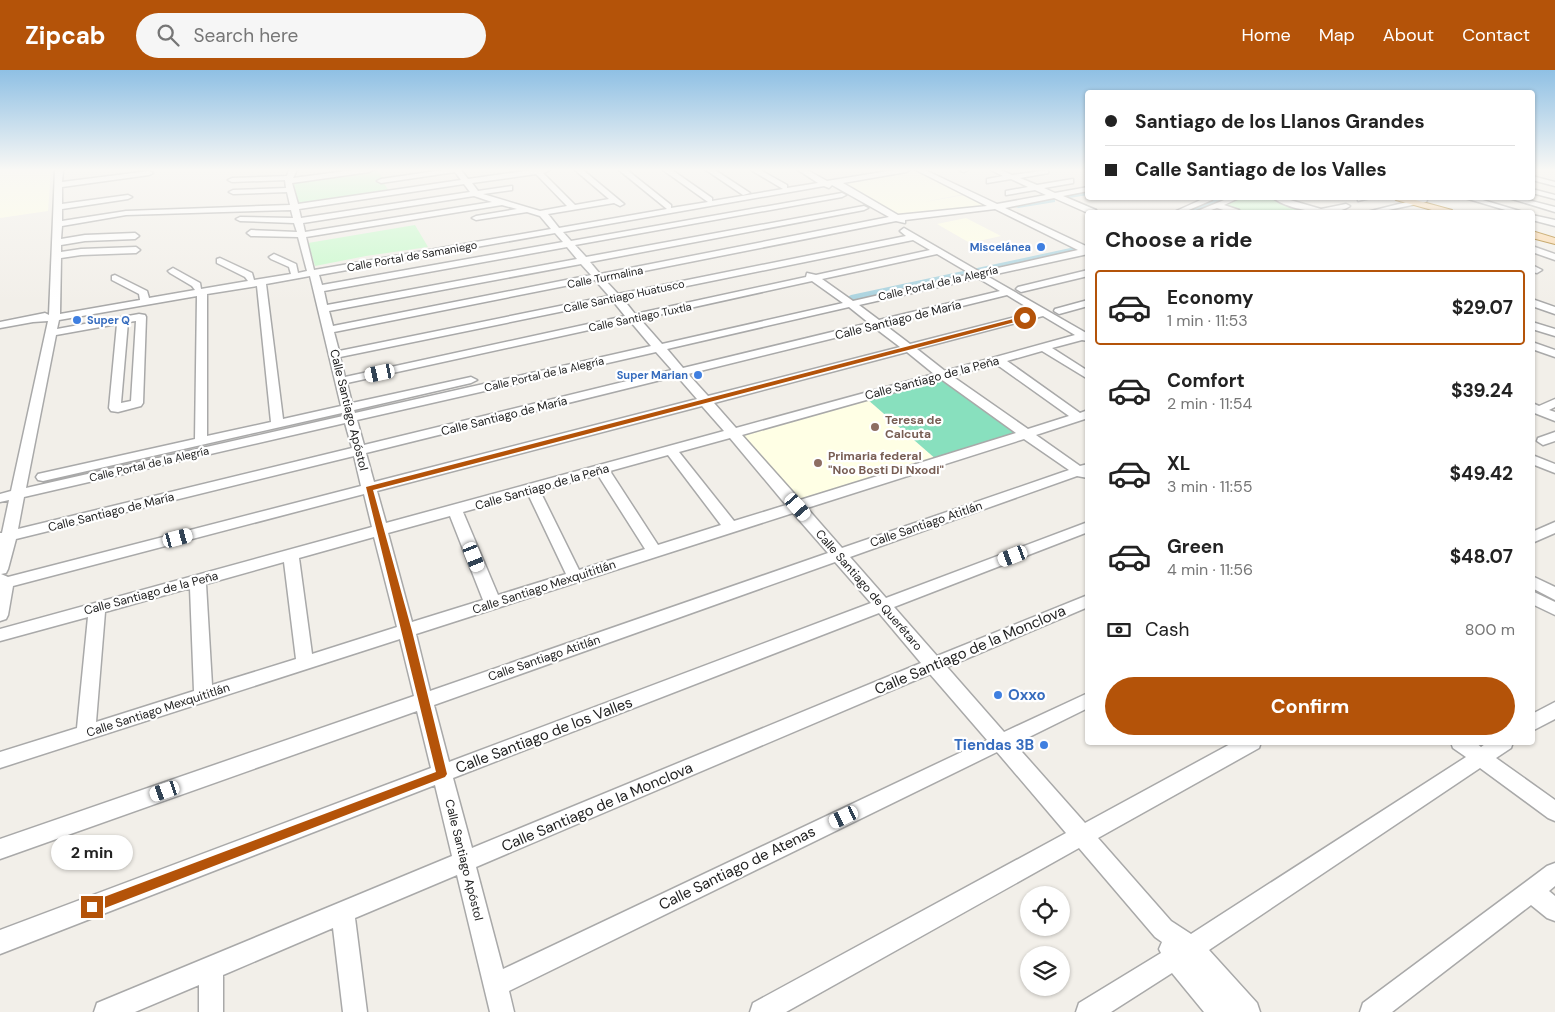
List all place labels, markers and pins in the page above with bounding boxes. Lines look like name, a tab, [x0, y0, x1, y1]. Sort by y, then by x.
place label: Miscelánea	[970, 240, 1031, 254]
marker: Miscelánea	[1035, 241, 1047, 253]
place label: Super Q	[87, 313, 130, 327]
marker: Super Q	[71, 314, 83, 326]
place label: Super Marian	[617, 368, 688, 382]
marker: Super Marian	[692, 369, 704, 381]
place label: Teresa de Calcuta	[885, 412, 942, 442]
marker: Teresa de Calcuta	[869, 421, 881, 433]
place label: Primaria federal "Noo Bosti Di Nxodi"	[828, 448, 944, 478]
marker: Primaria federal "Noo Bosti Di Nxodi"	[812, 457, 824, 469]
place label: Oxxo	[1008, 685, 1046, 705]
marker: Oxxo	[992, 689, 1004, 701]
place label: Tiendas 3B	[954, 735, 1034, 755]
marker: Tiendas 3B	[1038, 739, 1050, 751]

